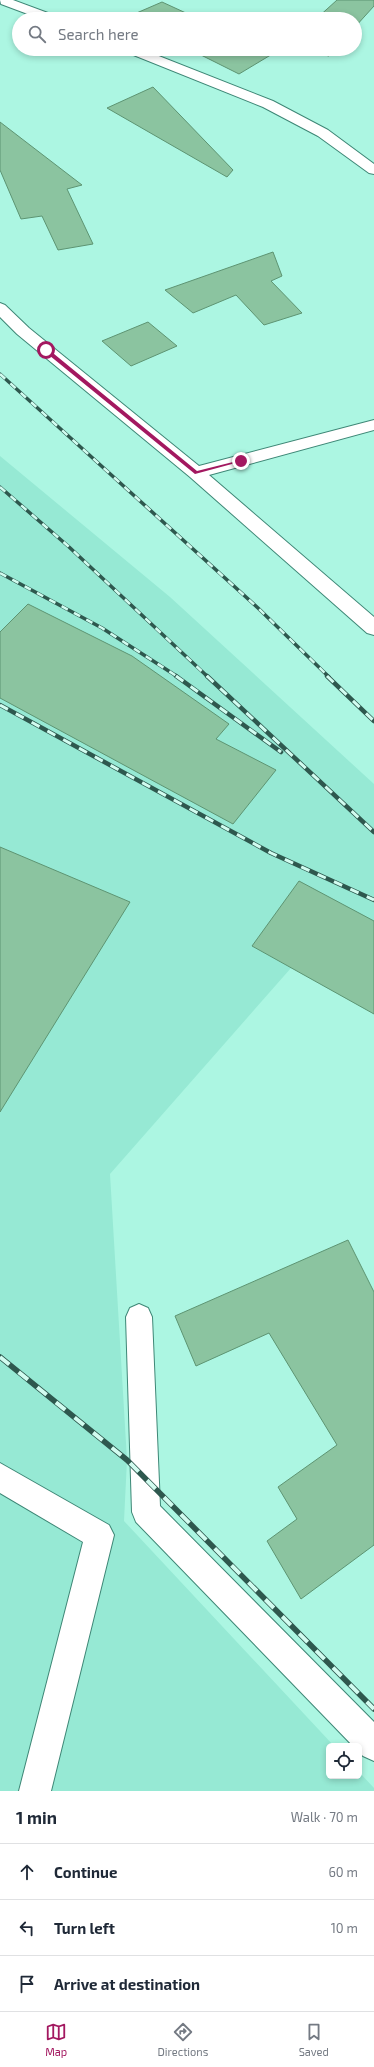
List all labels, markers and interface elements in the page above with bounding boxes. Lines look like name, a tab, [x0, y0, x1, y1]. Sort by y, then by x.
search box	[12, 12, 362, 56]
icon: search	[26, 23, 48, 45]
text: Search here	[58, 25, 139, 43]
route start	[37, 341, 55, 359]
route end	[232, 452, 250, 470]
map controls	[326, 1743, 362, 1779]
button: locate	[326, 1743, 362, 1779]
text: 1 min	[16, 1807, 57, 1827]
text: Walk · 70 m	[291, 1809, 358, 1825]
icon: ahead	[16, 1861, 38, 1883]
text: Continue	[54, 1863, 117, 1881]
text: 60 m	[328, 1864, 358, 1880]
icon: left	[16, 1917, 38, 1939]
text: Turn left	[54, 1919, 115, 1937]
text: 10 m	[331, 1920, 358, 1936]
icon: arrive	[16, 1973, 38, 1995]
text: Arrive at destination	[54, 1975, 200, 1993]
tab: Map	[45, 2021, 67, 2058]
tab: Directions	[158, 2021, 208, 2058]
tab: Saved	[299, 2021, 329, 2058]

